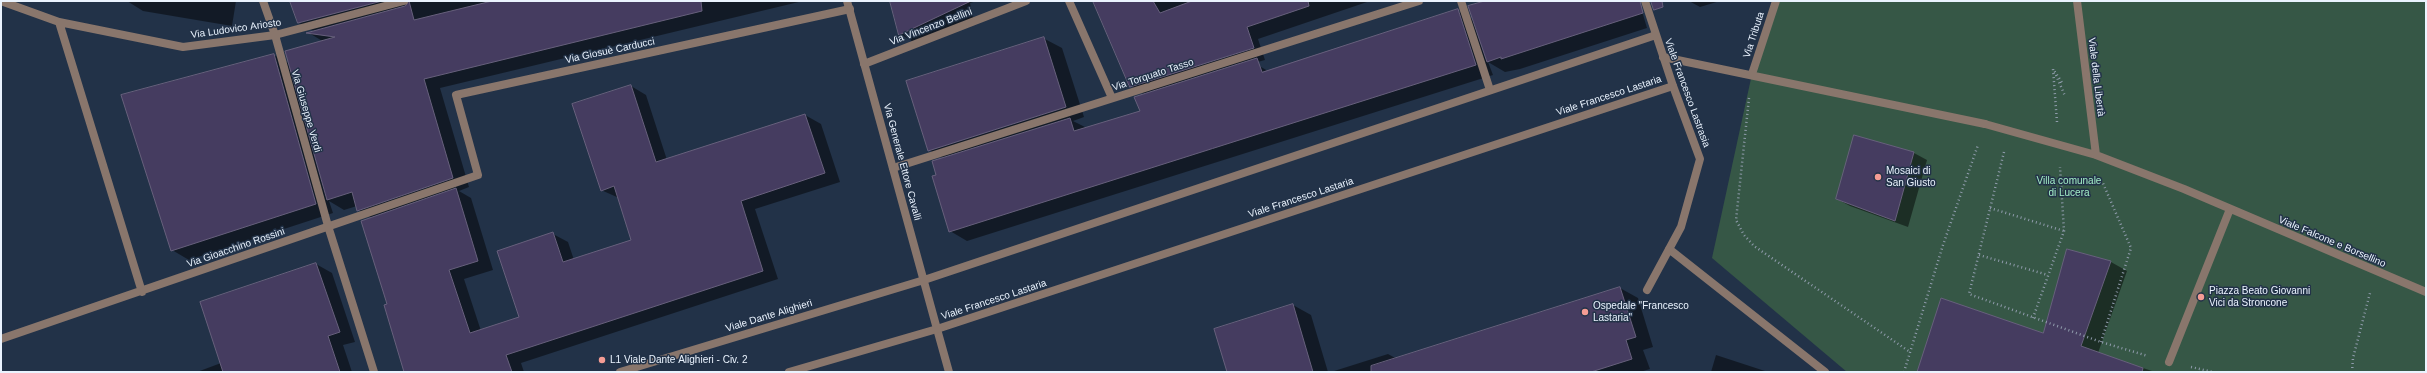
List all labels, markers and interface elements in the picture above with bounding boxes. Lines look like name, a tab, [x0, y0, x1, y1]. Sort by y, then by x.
street label: Via Vincenzo Bellini	[888, 6, 974, 48]
street label: Via Tributa	[1741, 10, 1767, 60]
street label: Via Ludovico Ariosto	[190, 17, 282, 41]
street label: Via Giosuè Carducci	[564, 36, 656, 66]
street label: Viale Francesco Lastrasia	[1662, 37, 1712, 149]
street label: Viale della Libertà	[2085, 37, 2107, 117]
street label: Via Torquato Tasso	[1111, 56, 1195, 94]
street label: Via Giuseppe Verdi	[288, 68, 324, 154]
street label: Viale Francesco Lastaria	[1555, 73, 1663, 119]
street label: Via Generale Ettore Cavalli	[881, 102, 923, 222]
place label: Mosaici di San Giusto	[1886, 165, 1935, 188]
marker: Mosaici di San Giusto	[1873, 172, 1883, 182]
street label: Viale Francesco Lastaria	[1247, 175, 1355, 221]
park label: Villa comunale di Lucera	[2037, 175, 2101, 198]
street label: Viale Falcone e Borsellino	[2277, 214, 2387, 270]
street label: Via Gioacchino Rossini	[186, 226, 286, 270]
street label: Viale Francesco Lastaria	[940, 277, 1048, 323]
place label: Piazza Beato Giovanni Vici da Stroncone	[2209, 285, 2310, 308]
marker: Piazza Beato Giovanni Vici da Stroncone	[2196, 292, 2206, 302]
street label: Viale Dante Alighieri	[724, 297, 814, 335]
place label: Ospedale "Francesco Lastaria"	[1593, 300, 1689, 324]
marker: Ospedale "Francesco Lastaria"	[1580, 307, 1590, 317]
place label: L1 Viale Dante Alighieri - Civ. 2	[610, 354, 747, 366]
marker: L1 Viale Dante Alighieri - Civ. 2	[597, 355, 607, 365]

